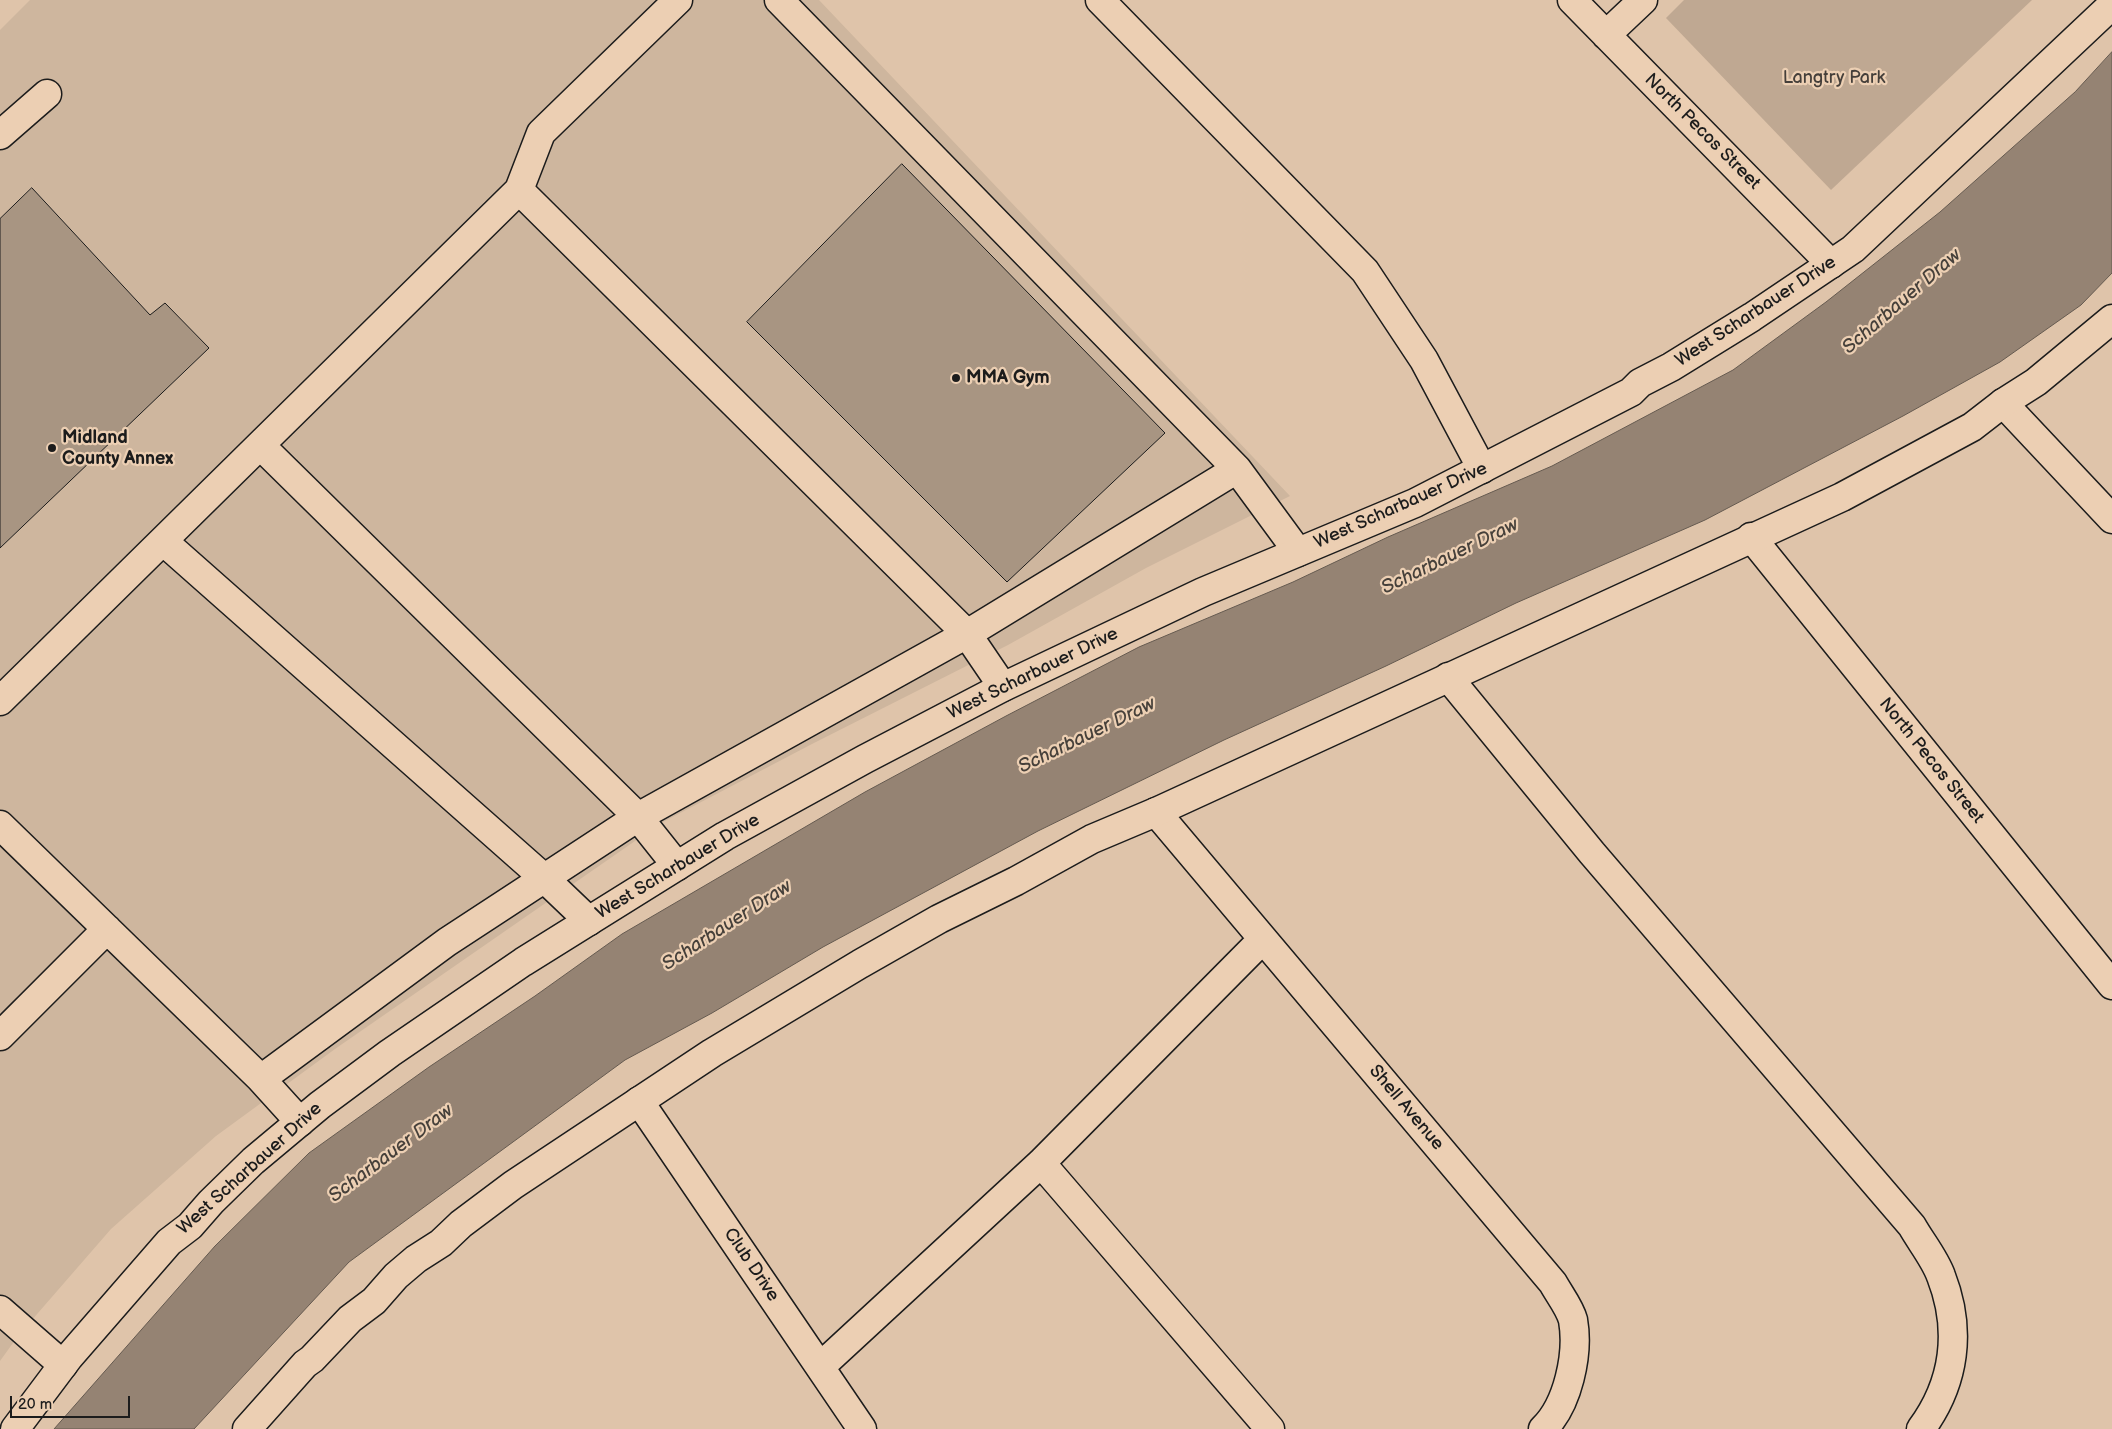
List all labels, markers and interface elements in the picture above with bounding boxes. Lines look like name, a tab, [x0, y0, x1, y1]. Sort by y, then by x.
park label: Langtry Park	[1783, 67, 1885, 89]
street label: North Pecos Street	[1640, 70, 1764, 194]
water label: Scharbauer Draw	[1838, 244, 1966, 360]
street label: West Scharbauer Drive	[1672, 252, 1840, 372]
place label: MMA Gym	[966, 367, 1050, 389]
marker: MMA Gym	[950, 372, 962, 384]
place label: Midland County Annex	[62, 427, 173, 469]
marker: Midland County Annex	[46, 442, 58, 454]
street label: West Scharbauer Drive	[1311, 458, 1491, 554]
water label: Scharbauer Draw	[1378, 514, 1522, 600]
street label: West Scharbauer Drive	[944, 623, 1122, 725]
water label: Scharbauer Draw	[1015, 693, 1159, 779]
street label: North Pecos Street	[1874, 694, 1988, 828]
street label: West Scharbauer Drive	[592, 810, 764, 924]
water label: Scharbauer Draw	[658, 876, 796, 976]
street label: Shell Avenue	[1364, 1061, 1448, 1155]
street label: West Scharbauer Drive	[173, 1098, 327, 1240]
water label: Scharbauer Draw	[324, 1100, 458, 1208]
street label: Club Drive	[719, 1224, 783, 1306]
scale bar	[12, 1386, 132, 1418]
text: 20 m	[18, 1395, 52, 1414]

